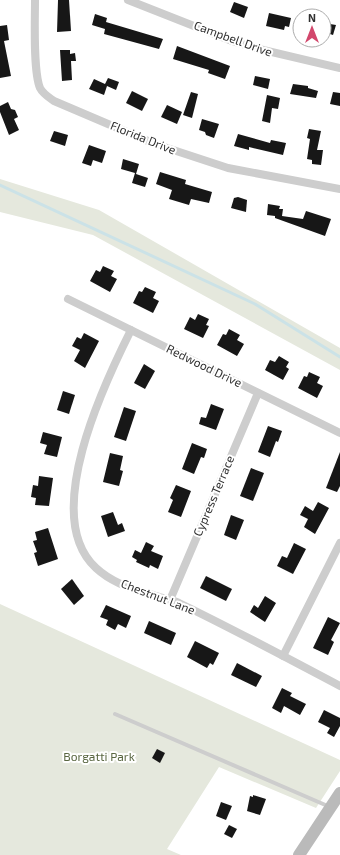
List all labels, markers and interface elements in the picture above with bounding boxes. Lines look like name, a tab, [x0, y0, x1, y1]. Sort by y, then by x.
north arrow	[292, 8, 332, 48]
text: N	[308, 11, 316, 24]
street label: Campbell Drive	[192, 17, 274, 59]
street label: Florida Drive	[109, 118, 178, 157]
street label: Redwood Drive	[164, 341, 244, 389]
street label: Cypress Terrace	[190, 453, 236, 538]
street label: Chestnut Lane	[119, 576, 197, 617]
park label: Borgatti Park	[63, 749, 135, 763]

